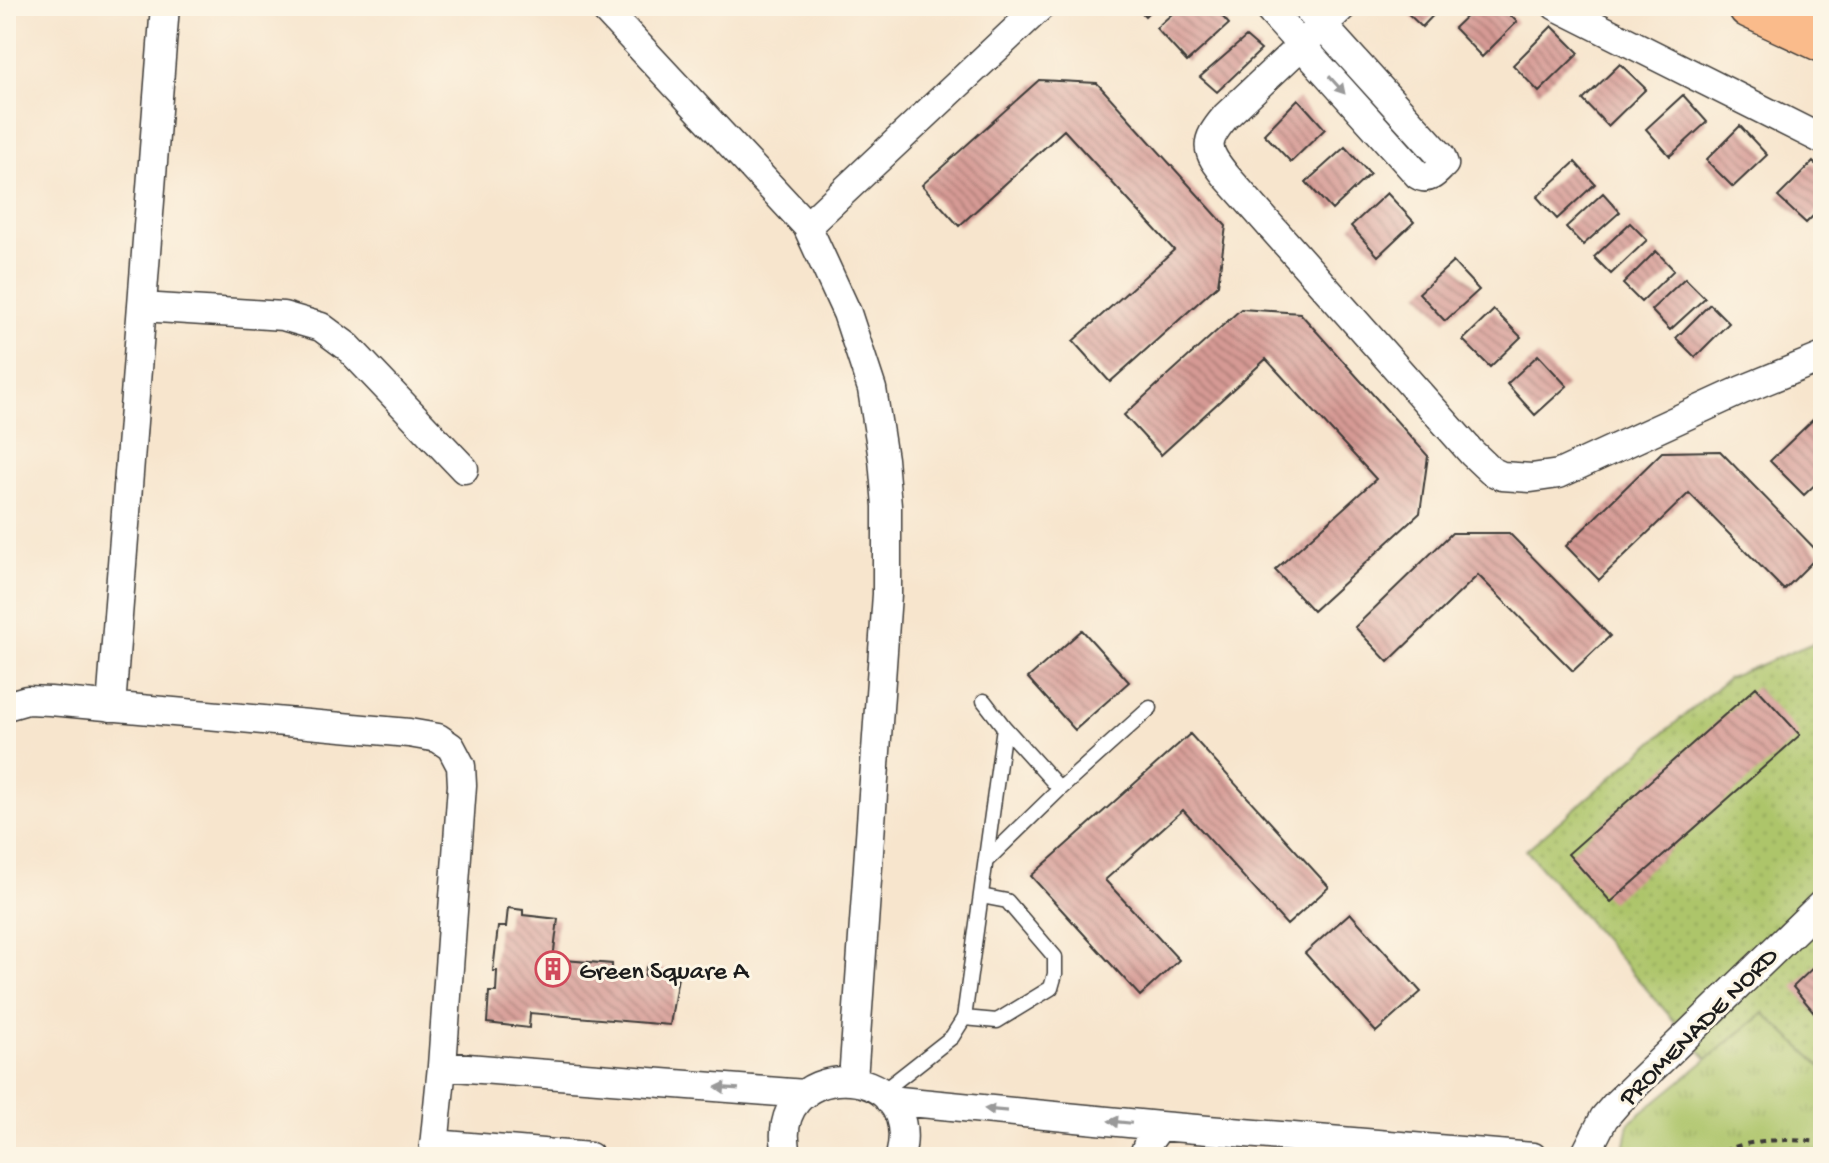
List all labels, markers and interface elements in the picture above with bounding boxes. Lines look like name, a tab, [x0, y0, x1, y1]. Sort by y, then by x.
one-way arrow	[1327, 75, 1345, 94]
street label: PROMENADE NORD	[1613, 942, 1786, 1115]
building icon: Green Square A	[534, 950, 572, 988]
place label: Green Square A	[579, 958, 750, 989]
one-way arrow	[714, 1081, 739, 1094]
one-way arrow	[983, 1103, 1008, 1116]
one-way arrow	[1108, 1115, 1133, 1128]

